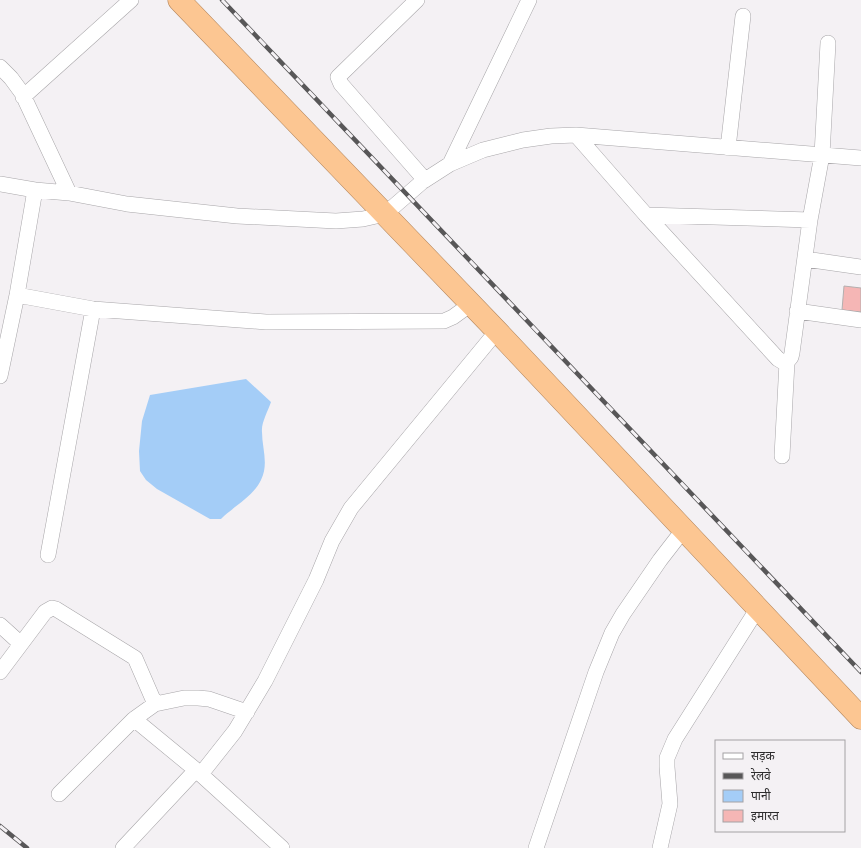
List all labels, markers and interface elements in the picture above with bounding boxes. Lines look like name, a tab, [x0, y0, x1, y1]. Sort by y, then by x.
legend	[715, 740, 845, 832]
text: सड़क	[751, 750, 776, 763]
text: रेलवे	[751, 768, 771, 782]
text: पानी	[751, 788, 772, 802]
text: इमारत	[751, 810, 780, 823]

